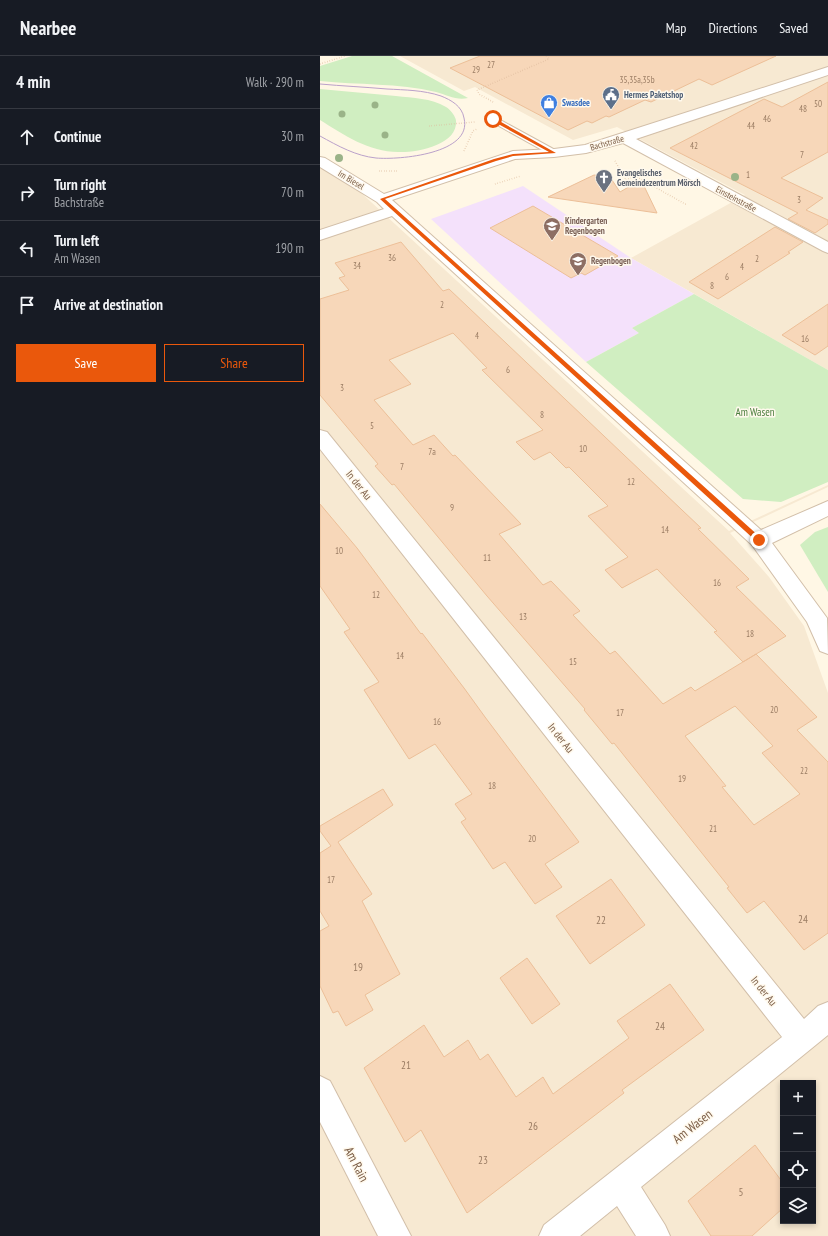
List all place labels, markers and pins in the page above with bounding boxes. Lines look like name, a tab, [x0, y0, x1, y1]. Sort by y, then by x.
public building icon: Hermes Paketshop	[601, 85, 621, 110]
place label: Hermes Paketshop	[624, 89, 683, 100]
shop icon: Swasdee	[539, 93, 559, 118]
place label: Swasdee	[562, 97, 590, 108]
place label: Evangelisches Gemeindezentrum Mörsch	[617, 167, 700, 188]
church icon: Evangelisches Gemeindezentrum Mörsch	[594, 168, 614, 193]
place label: Kindergarten Regenbogen	[565, 215, 607, 236]
school or university icon: Kindergarten Regenbogen	[542, 216, 562, 241]
school or university icon: Regenbogen	[568, 251, 588, 276]
place label: Regenbogen	[591, 255, 631, 266]

